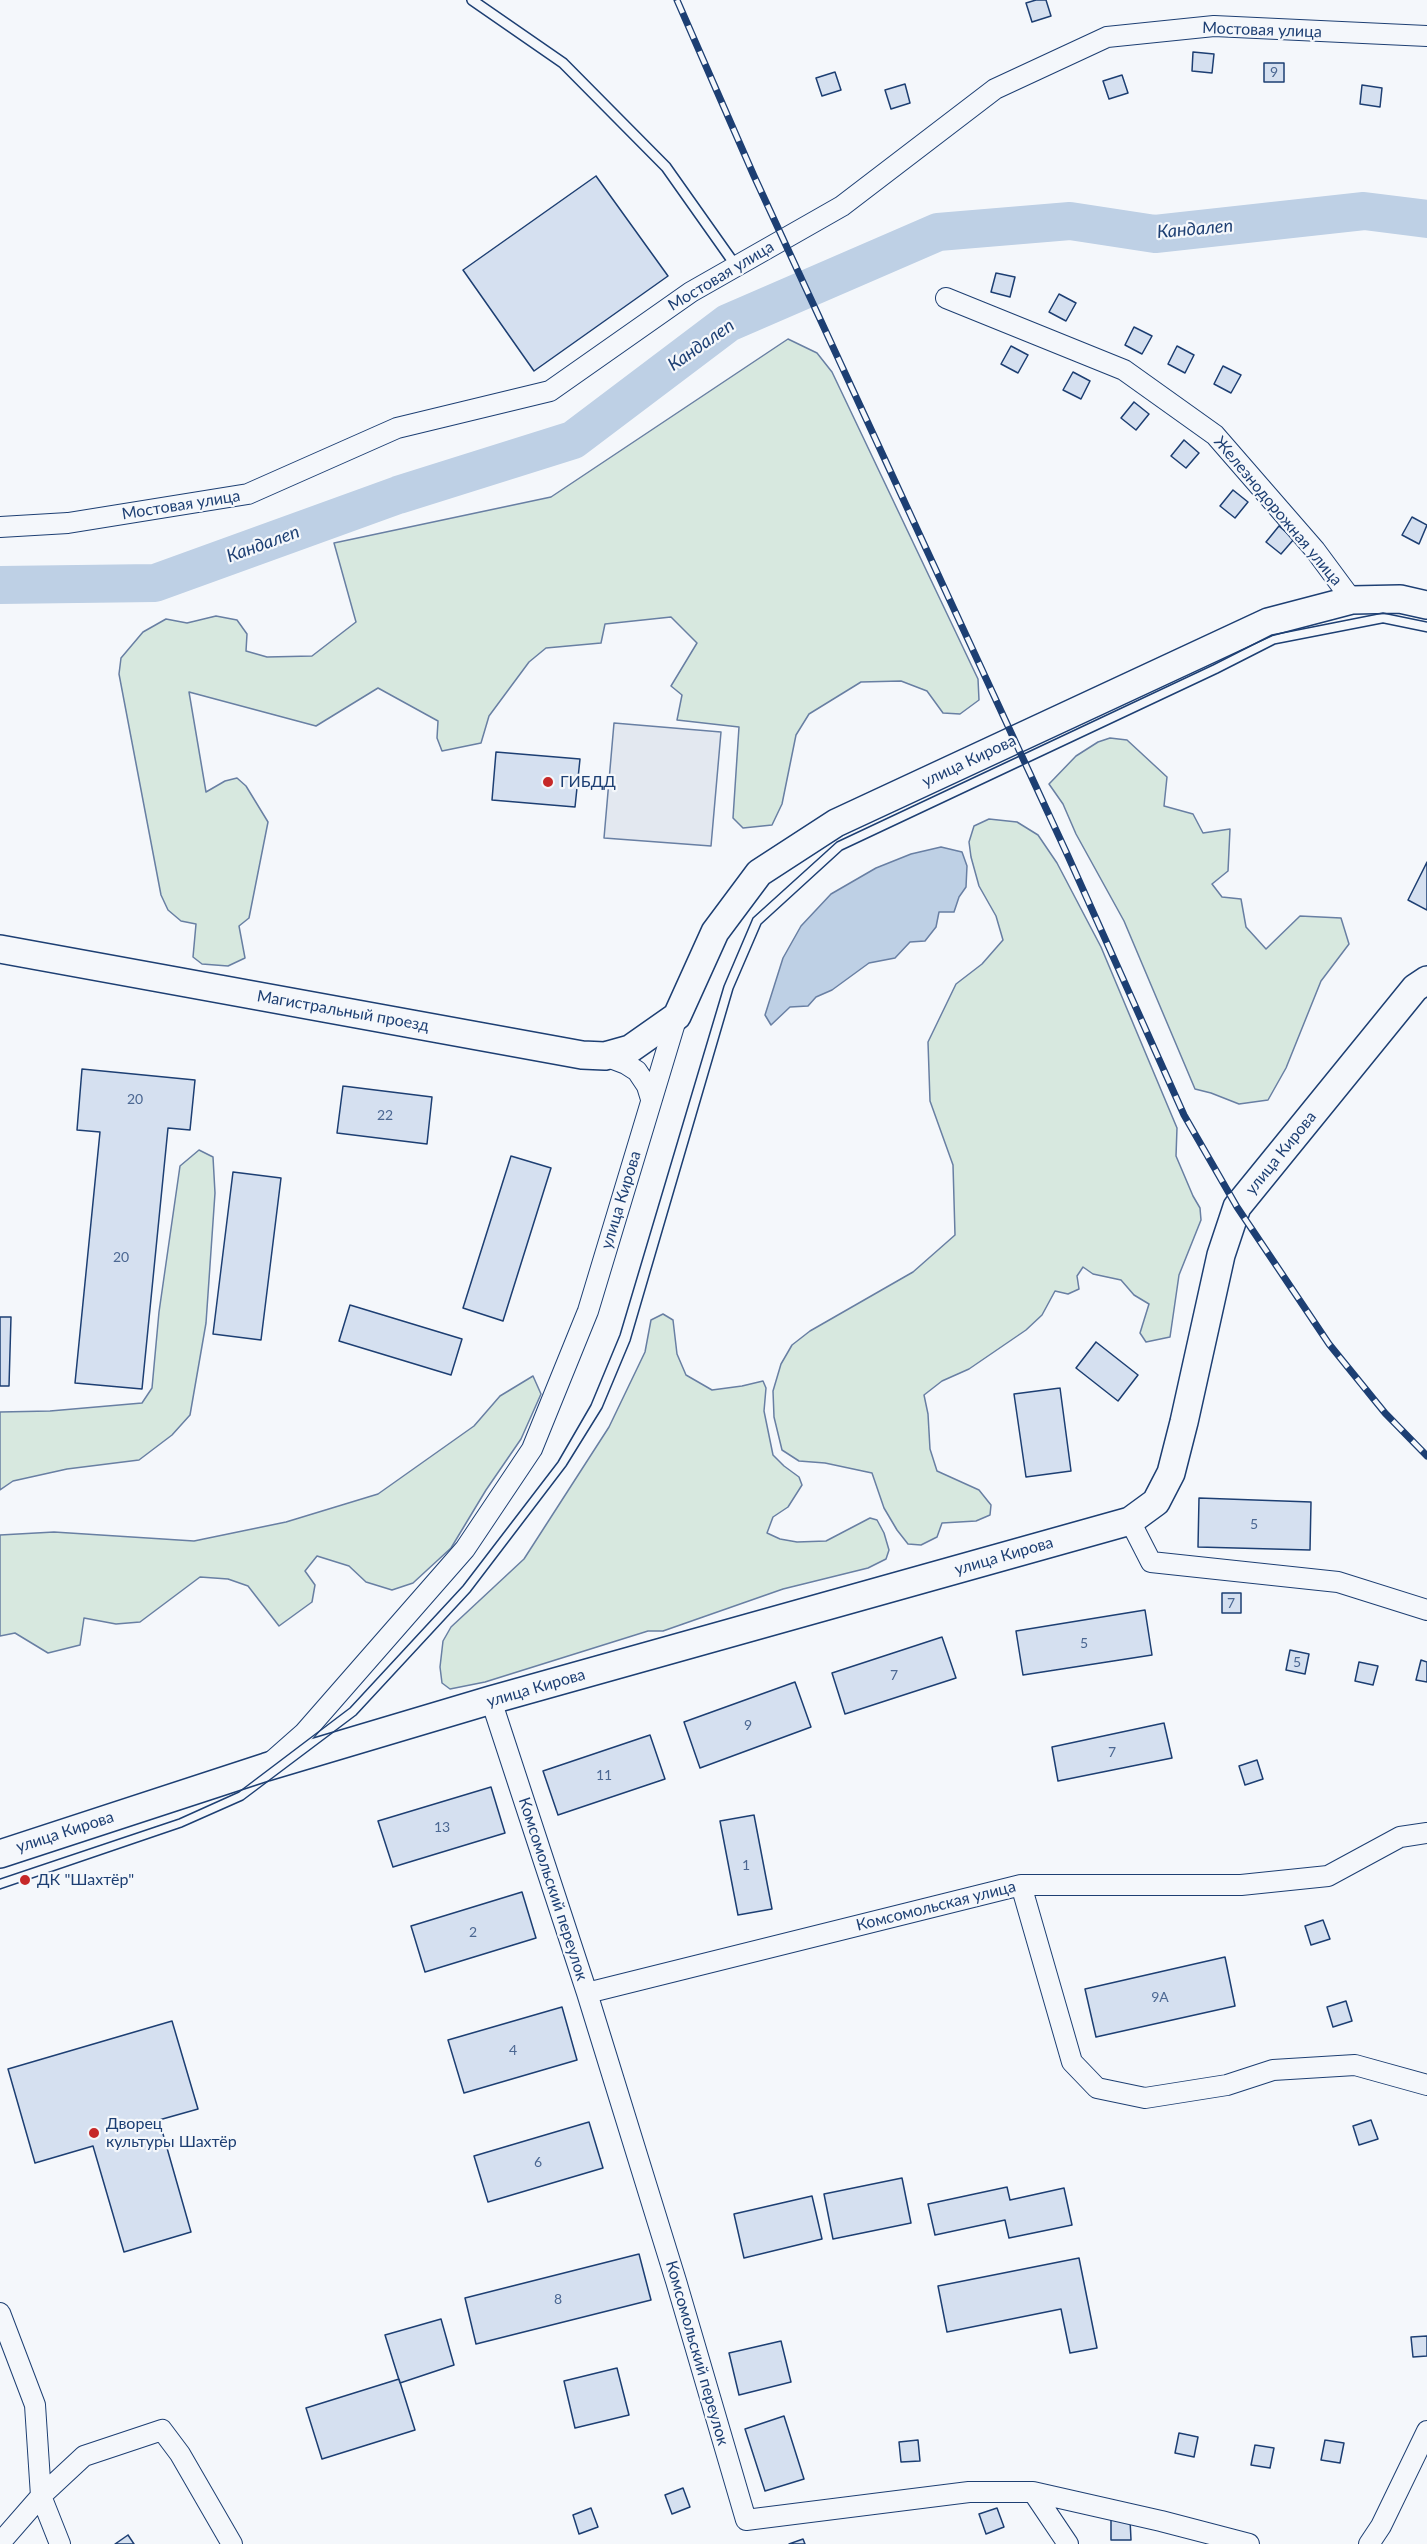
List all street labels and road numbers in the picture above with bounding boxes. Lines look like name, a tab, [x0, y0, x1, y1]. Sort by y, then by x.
street label: Мостовая улица	[1202, 18, 1322, 42]
street label: Мостовая улица	[665, 237, 777, 315]
street label: Железнодорожная улица	[1210, 432, 1346, 590]
street label: Мостовая улица	[120, 486, 242, 524]
street label: улица Кирова	[919, 731, 1019, 791]
street label: Магистральный проезд	[255, 986, 431, 1036]
street label: улица Кирова	[1242, 1108, 1320, 1198]
street label: улица Кирова	[597, 1149, 645, 1251]
street label: улица Кирова	[953, 1533, 1055, 1579]
street label: улица Кирова	[485, 1665, 587, 1711]
street label: Комсомольский переулок	[514, 1795, 592, 1983]
street label: улица Кирова	[14, 1807, 116, 1857]
street label: Комсомольская улица	[854, 1877, 1018, 1935]
street label: Комсомольский переулок	[661, 2258, 733, 2448]

